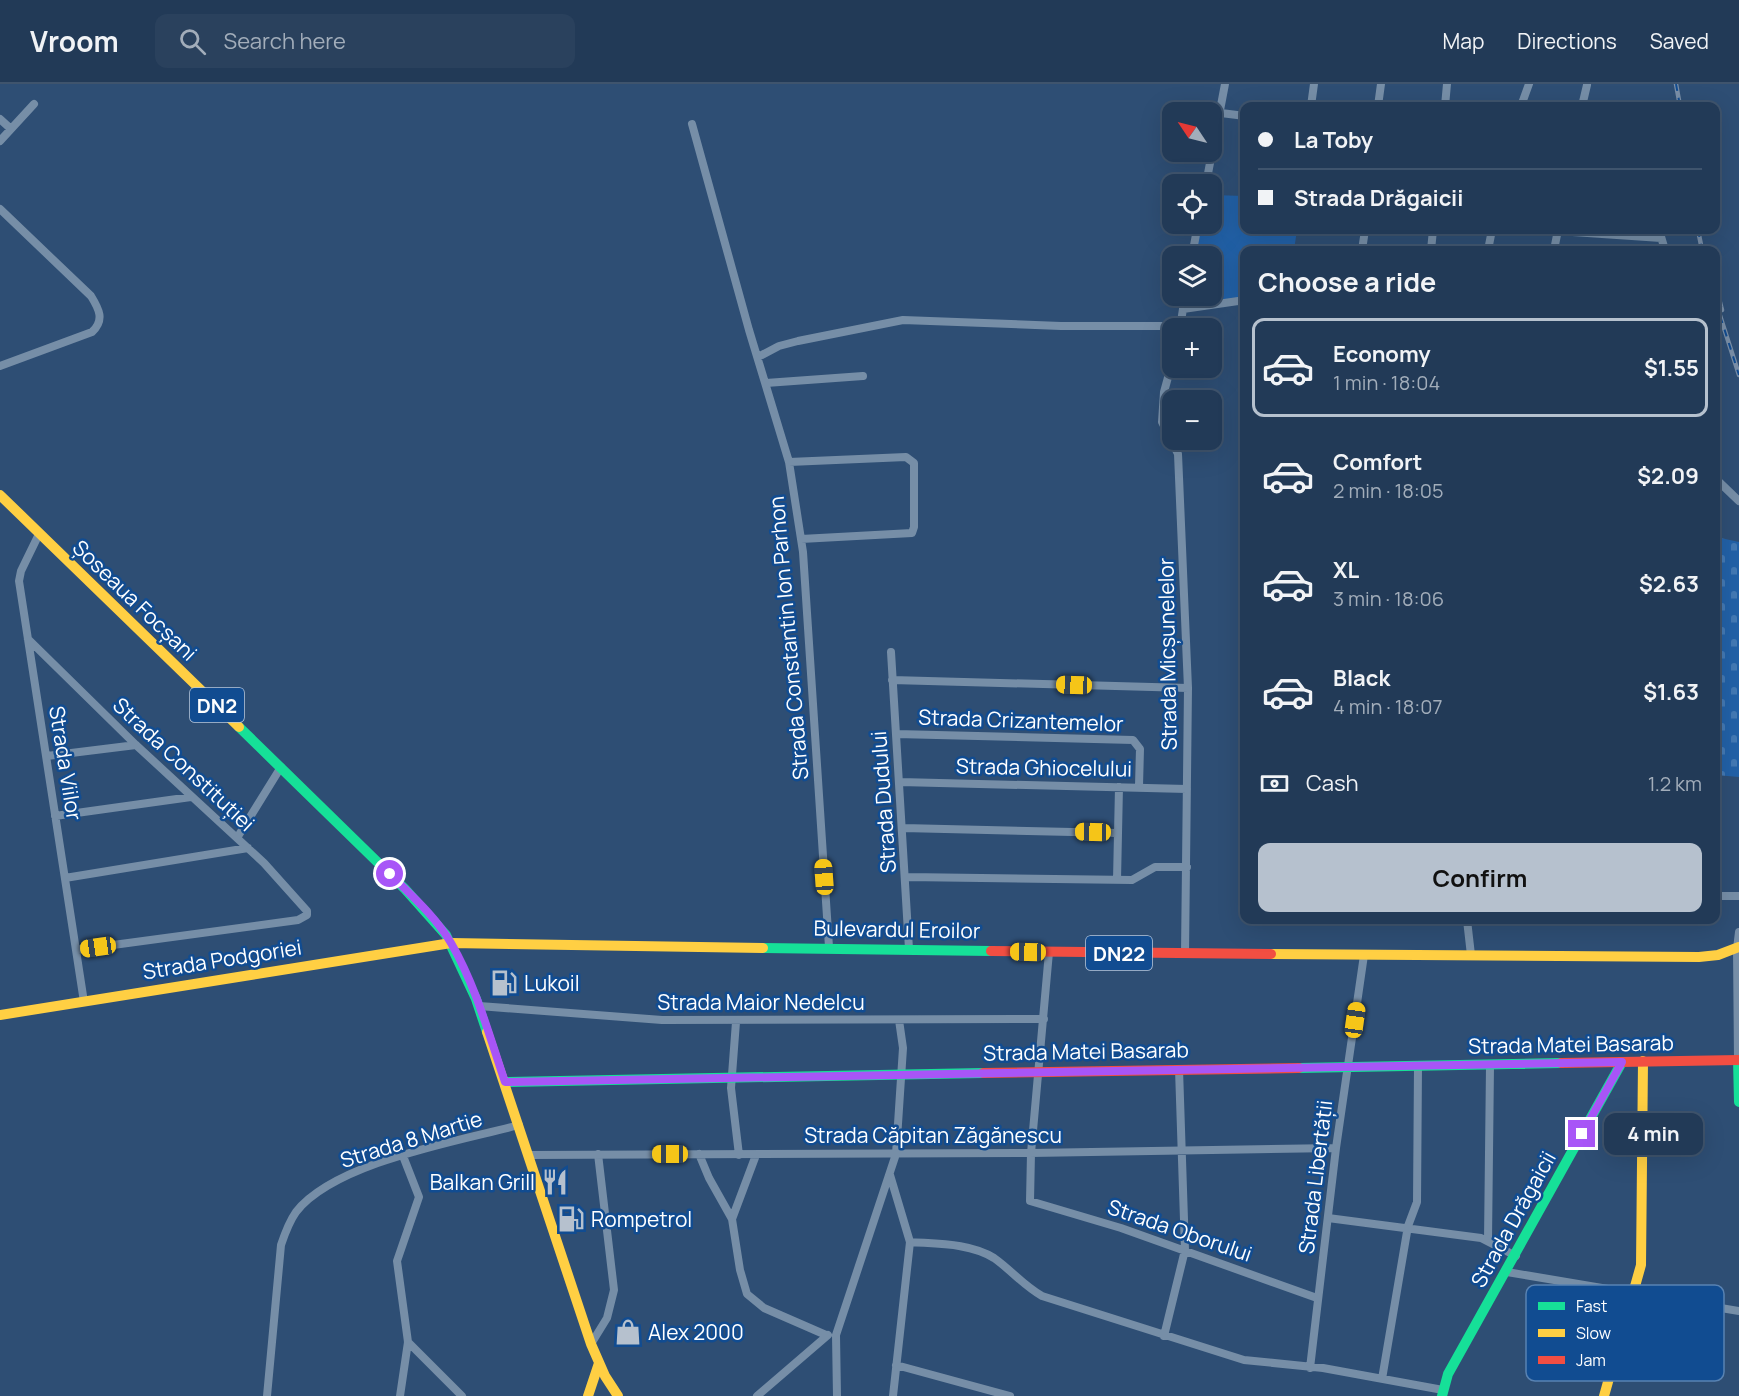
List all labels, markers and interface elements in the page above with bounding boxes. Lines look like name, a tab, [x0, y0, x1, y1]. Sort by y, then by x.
search box	[155, 14, 575, 68]
text: Vroom	[30, 22, 119, 60]
icon: search	[176, 25, 209, 58]
text: Search here	[224, 26, 346, 56]
text: Map	[1443, 27, 1484, 55]
text: Directions	[1517, 27, 1617, 55]
text: Saved	[1650, 27, 1709, 55]
north arrow	[1162, 102, 1222, 162]
map controls	[1162, 102, 1222, 450]
text: La Toby	[1294, 125, 1373, 155]
button: locate	[1162, 174, 1222, 234]
text: Strada Drăgaicii	[1294, 183, 1463, 213]
button: layers	[1162, 246, 1222, 306]
text: Choose a ride	[1258, 263, 1436, 300]
button: +	[1162, 318, 1222, 378]
text: Economy	[1333, 339, 1431, 369]
icon: car	[1261, 341, 1315, 395]
text: $1.55	[1644, 353, 1699, 383]
text: 1 min · 18:04	[1333, 369, 1440, 396]
button: −	[1162, 390, 1222, 450]
text: Comfort	[1333, 447, 1422, 477]
icon: car	[1261, 449, 1315, 503]
text: $2.09	[1637, 461, 1699, 491]
text: 2 min · 18:05	[1333, 477, 1444, 504]
street label: Strada Constantin Ion Parhon	[762, 495, 814, 781]
street label: Șoseaua Focșani	[67, 533, 203, 667]
text: XL	[1333, 555, 1359, 585]
street label: Strada Micșunelelor	[1151, 557, 1183, 751]
icon: car	[1261, 557, 1315, 611]
text: $2.63	[1639, 569, 1699, 599]
text: 3 min · 18:06	[1333, 585, 1444, 612]
text: Black	[1333, 663, 1390, 693]
icon: car	[1261, 665, 1315, 719]
car	[1056, 675, 1092, 695]
text: $1.63	[1643, 677, 1699, 707]
road number: DN2	[190, 688, 244, 722]
street label: Strada Constituției	[107, 691, 261, 837]
text: 4 min · 18:07	[1333, 693, 1442, 720]
street label: Strada Crizantemelor	[918, 702, 1125, 738]
street label: Strada Viilor	[43, 704, 89, 823]
street label: Strada Dudului	[864, 730, 902, 874]
street label: Strada Ghiocelului	[956, 751, 1132, 783]
icon: cash	[1258, 767, 1291, 800]
text: Cash	[1306, 768, 1359, 798]
text: 1.2 km	[1648, 770, 1702, 797]
car	[1075, 823, 1111, 841]
button: Confirm	[1258, 843, 1702, 912]
car	[814, 858, 834, 896]
route start	[376, 860, 403, 887]
street label: Bulevardul Eroilor	[813, 914, 981, 944]
street label: Strada Podgoriei	[141, 933, 303, 985]
car	[79, 936, 117, 958]
road number: DN22	[1086, 936, 1152, 970]
car	[1010, 943, 1046, 961]
fuel station icon: Lukoil	[489, 968, 519, 998]
place label: Lukoil	[524, 969, 580, 997]
street label: Strada Maior Nedelcu	[657, 988, 865, 1016]
car	[1344, 1001, 1366, 1039]
street label: Strada Matei Basarab	[1468, 1028, 1674, 1060]
street label: Strada Matei Basarab	[983, 1035, 1189, 1067]
street label: Strada Libertății	[1292, 1099, 1338, 1255]
street label: Strada 8 Martie	[336, 1104, 486, 1174]
callout: 4 min	[1603, 1113, 1702, 1155]
route end	[1568, 1120, 1595, 1147]
text: 4 min	[1627, 1120, 1680, 1147]
street label: Strada Căpitan Zăgănescu	[804, 1121, 1062, 1149]
car	[652, 1145, 688, 1163]
street label: Strada Drăgaicii	[1464, 1146, 1562, 1292]
restaurant icon: Balkan Grill	[540, 1167, 570, 1197]
place label: Balkan Grill	[430, 1168, 535, 1196]
street label: Strada Oborului	[1104, 1192, 1256, 1268]
fuel station icon: Rompetrol	[556, 1204, 586, 1234]
place label: Rompetrol	[591, 1205, 692, 1233]
legend	[1526, 1285, 1724, 1381]
text: Fast	[1576, 1295, 1607, 1317]
shop icon: Alex 2000	[613, 1317, 643, 1347]
place label: Alex 2000	[648, 1318, 744, 1346]
text: Slow	[1576, 1322, 1611, 1344]
text: Jam	[1576, 1349, 1606, 1371]

